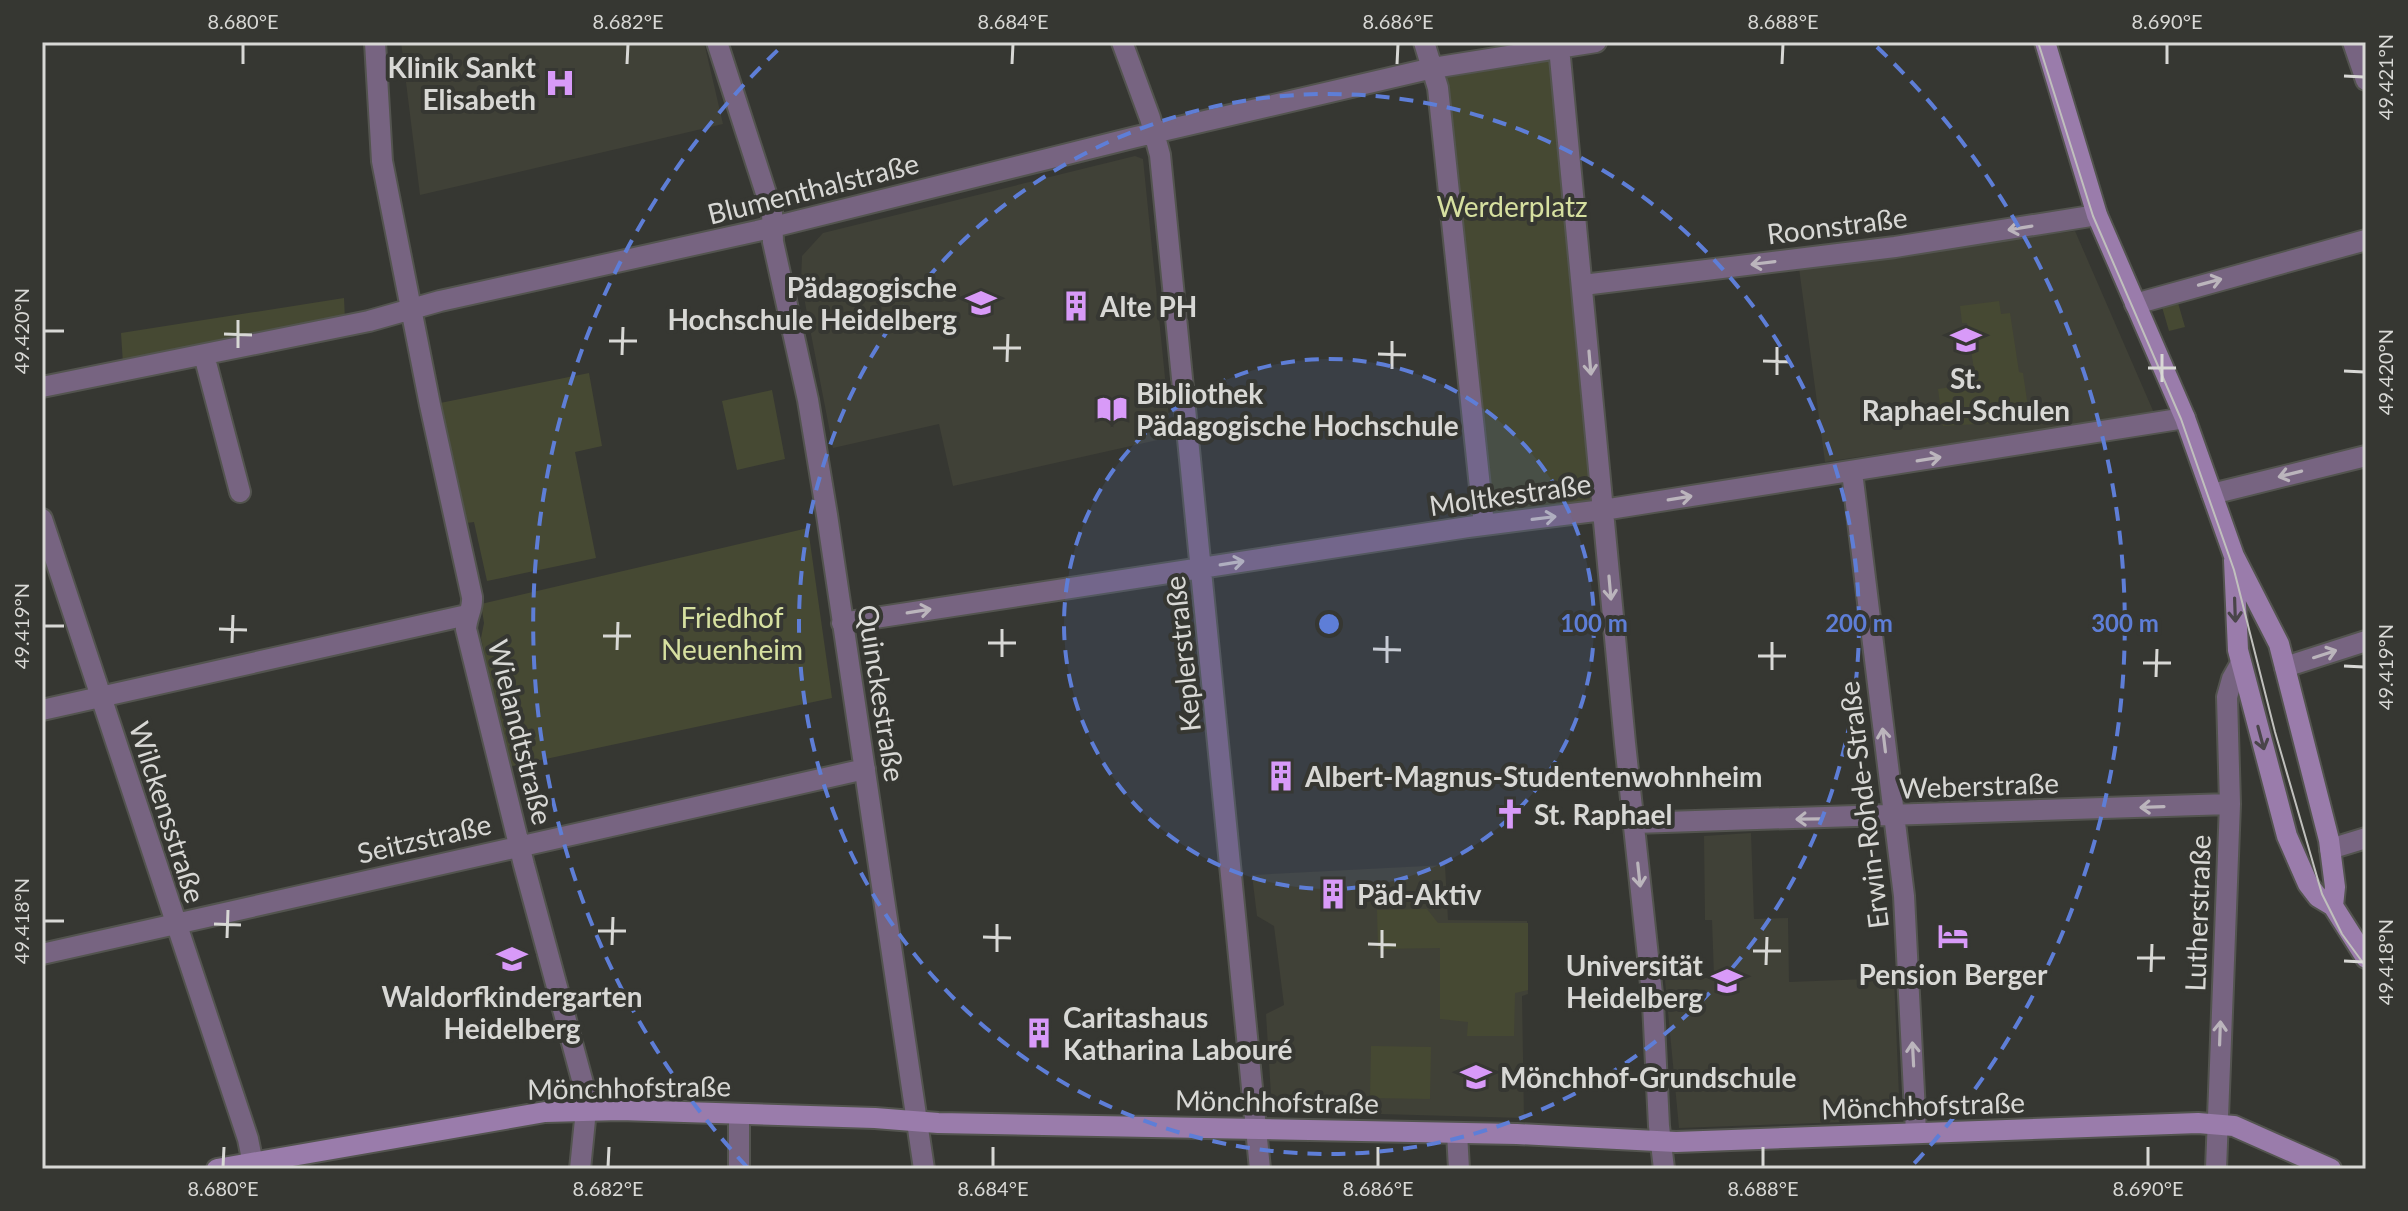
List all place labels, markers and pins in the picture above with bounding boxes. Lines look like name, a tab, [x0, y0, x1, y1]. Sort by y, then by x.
place label: Klinik Sankt Elisabeth	[388, 50, 537, 116]
hospital icon: Klinik Sankt Elisabeth	[543, 66, 577, 100]
place label: Pädagogische Hochschule Heidelberg	[667, 270, 957, 336]
school or university icon: Pädagogische Hochschule Heidelberg	[964, 286, 998, 320]
building icon: Alte PH	[1059, 289, 1093, 323]
place label: Alte PH	[1099, 289, 1197, 323]
school or university icon: St. Raphael-Schulen	[1949, 323, 1983, 357]
place label: St. Raphael-Schulen	[1862, 361, 2070, 427]
place label: Bibliothek Pädagogische Hochschule	[1136, 376, 1459, 442]
library icon: Bibliothek Pädagogische Hochschule	[1095, 392, 1129, 426]
centre of rings	[1315, 610, 1343, 638]
building icon: Albert-Magnus-Studentenwohnheim	[1264, 759, 1298, 793]
place label: Albert-Magnus-Studentenwohnheim	[1304, 759, 1762, 793]
church icon: St. Raphael	[1493, 797, 1527, 831]
place label: St. Raphael	[1534, 797, 1672, 831]
building icon: Päd-Aktiv	[1316, 877, 1350, 911]
place label: Päd-Aktiv	[1357, 877, 1482, 911]
hotel icon: Pension Berger	[1936, 919, 1970, 953]
school or university icon: Waldorfkindergarten Heidelberg	[495, 942, 529, 976]
place label: Universität Heidelberg	[1566, 948, 1704, 1014]
place label: Pension Berger	[1859, 957, 2048, 991]
school or university icon: Universität Heidelberg	[1710, 964, 1744, 998]
place label: Waldorfkindergarten Heidelberg	[381, 979, 643, 1045]
place label: Caritashaus Katharina Labouré	[1063, 1000, 1293, 1066]
building icon: Caritashaus Katharina Labouré	[1022, 1016, 1056, 1050]
school or university icon: Mönchhof-Grundschule	[1459, 1060, 1493, 1094]
place label: Mönchhof-Grundschule	[1500, 1060, 1796, 1094]

